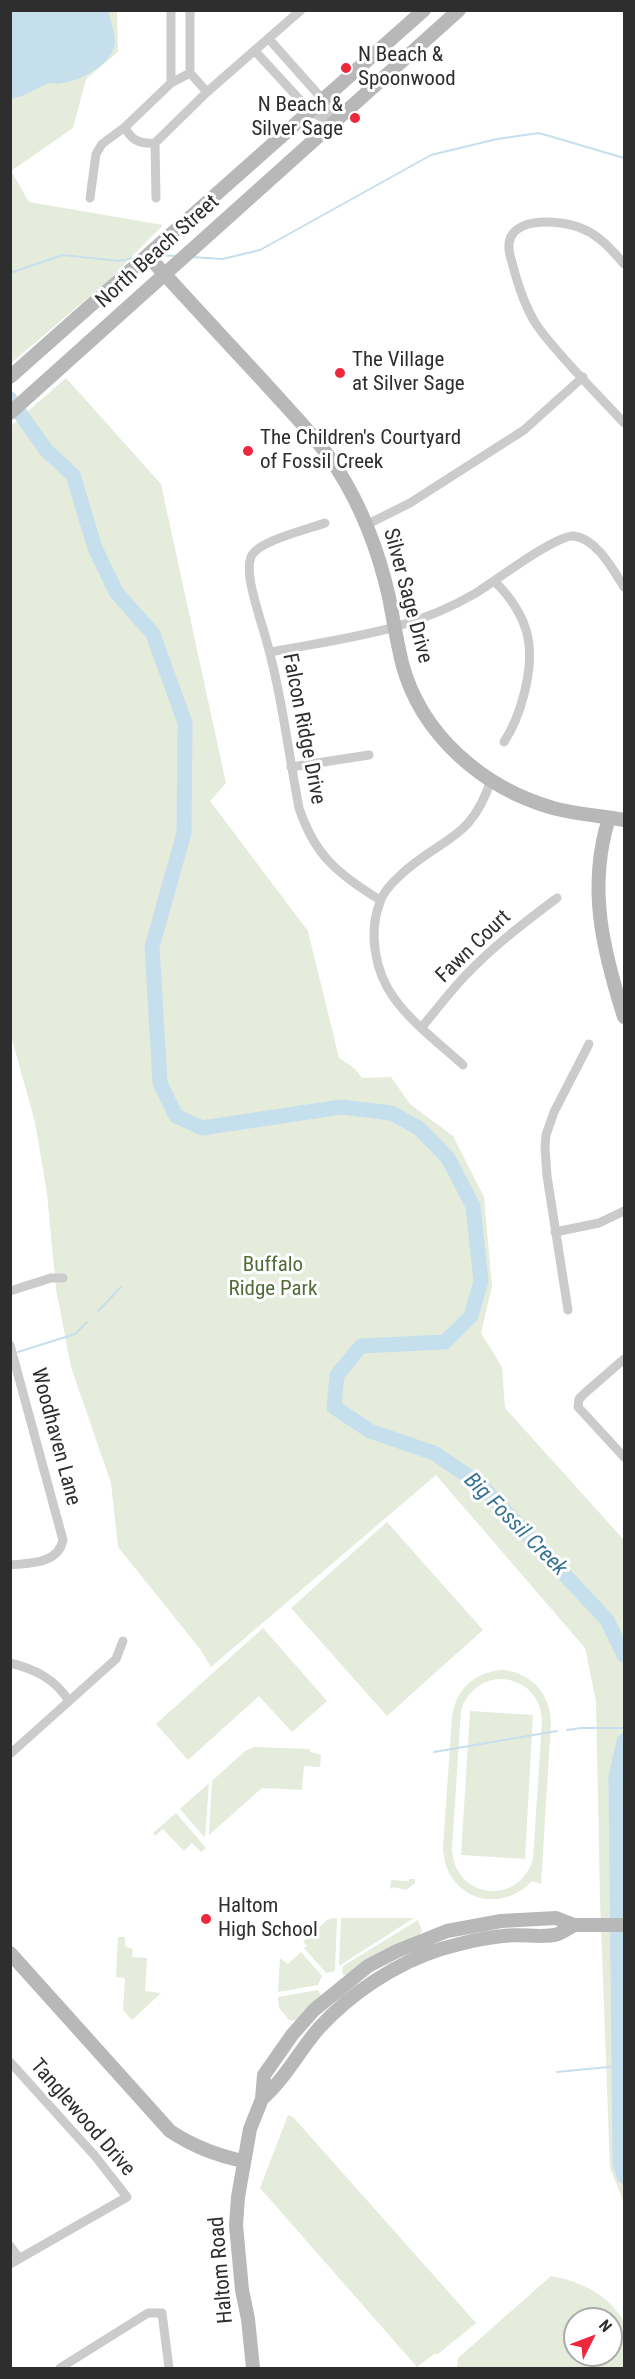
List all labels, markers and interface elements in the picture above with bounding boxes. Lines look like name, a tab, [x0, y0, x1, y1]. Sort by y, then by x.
place label: N Beach & Spoonwood	[358, 43, 456, 93]
marker: N Beach & Spoonwood	[339, 61, 353, 75]
place label: N Beach & Silver Sage	[251, 93, 343, 143]
marker: N Beach & Silver Sage	[348, 111, 362, 125]
street label: North Beach Street	[91, 190, 225, 314]
place label: The Village at Silver Sage	[352, 348, 465, 398]
marker: The Village at Silver Sage	[333, 366, 347, 380]
place label: The Children's Courtyard of Fossil Creek	[260, 426, 461, 476]
marker: The Children's Courtyard of Fossil Creek	[241, 444, 255, 458]
street label: Silver Sage Drive	[377, 526, 437, 666]
street label: Falcon Ridge Drive	[276, 651, 330, 807]
street label: Fawn Court	[431, 905, 517, 989]
park label: Buffalo Ridge Park	[229, 1253, 317, 1303]
street label: Woodhaven Lane	[25, 1366, 85, 1508]
water label: Big Fossil Creek	[458, 1468, 572, 1582]
place label: Haltom High School	[218, 1894, 318, 1944]
marker: Haltom High School	[199, 1912, 213, 1926]
street label: Tanglewood Drive	[24, 2054, 140, 2182]
street label: Haltom Road	[205, 2215, 239, 2325]
north arrow	[563, 2307, 623, 2367]
text: N	[595, 2316, 616, 2336]

